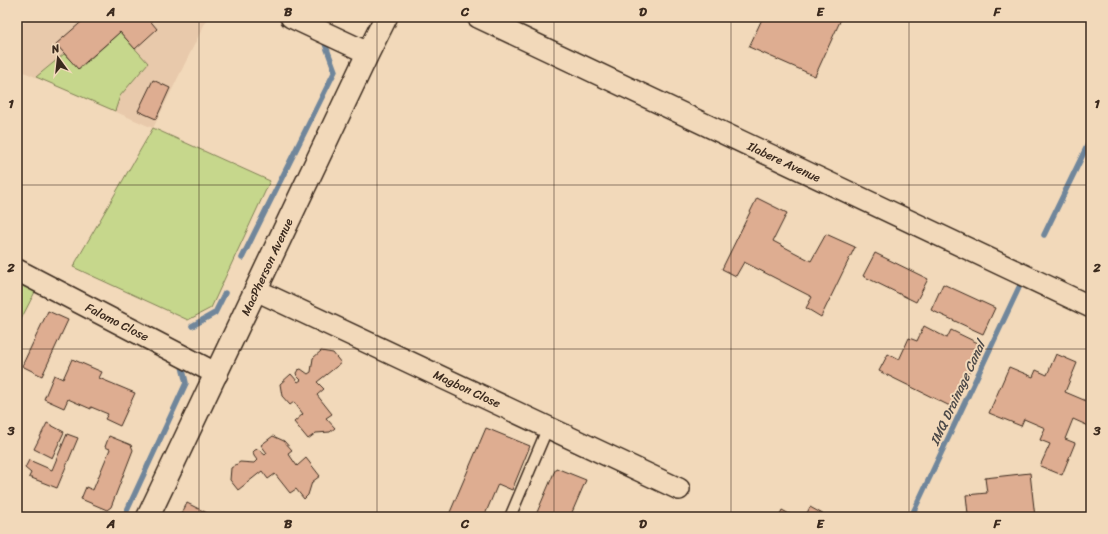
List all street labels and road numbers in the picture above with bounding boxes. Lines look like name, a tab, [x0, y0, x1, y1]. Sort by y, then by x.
street label: Ilabere Avenue	[743, 135, 825, 189]
street label: MacPherson Avenue	[235, 214, 299, 319]
street label: Falomo Close	[81, 297, 153, 347]
street label: Magbon Close	[429, 364, 505, 414]

